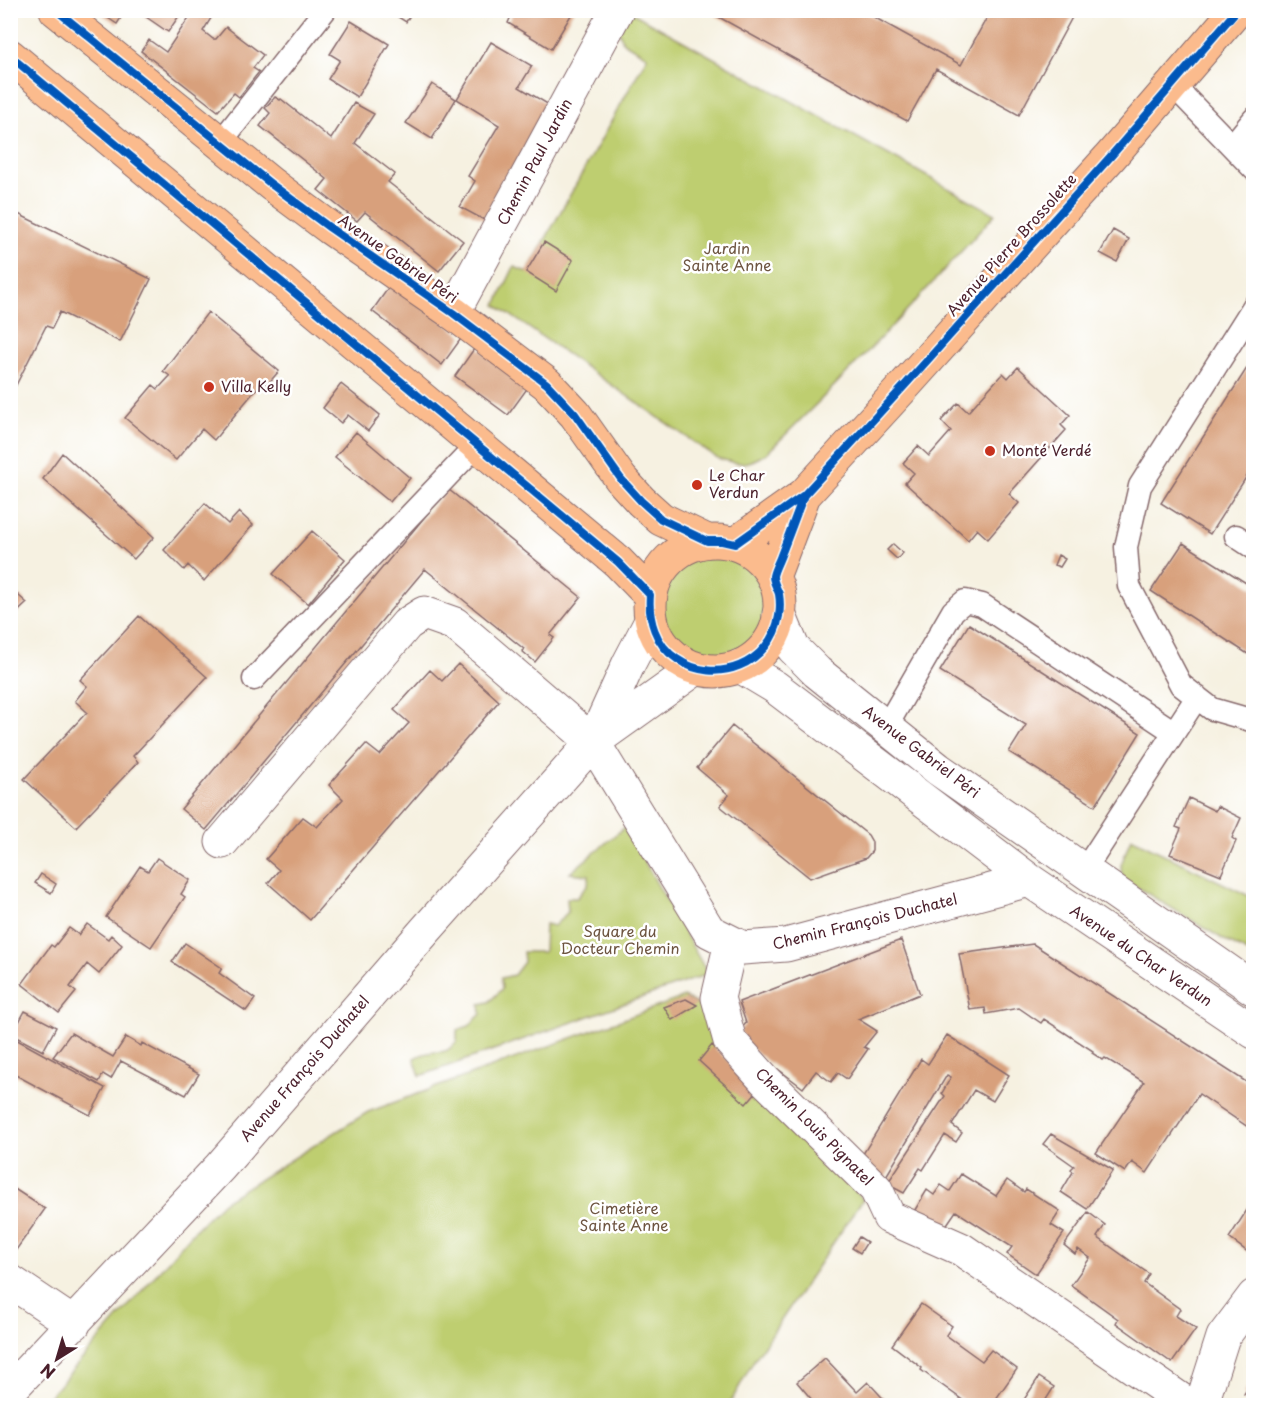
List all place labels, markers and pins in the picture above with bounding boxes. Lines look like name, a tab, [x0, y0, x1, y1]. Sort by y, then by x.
place label: Villa Kelly	[221, 374, 291, 397]
marker: Villa Kelly	[202, 380, 216, 394]
place label: Monté Verdé	[1002, 438, 1091, 461]
marker: Monté Verdé	[983, 444, 997, 458]
place label: Le Char Verdun	[709, 463, 765, 503]
marker: Le Char Verdun	[690, 478, 704, 492]

